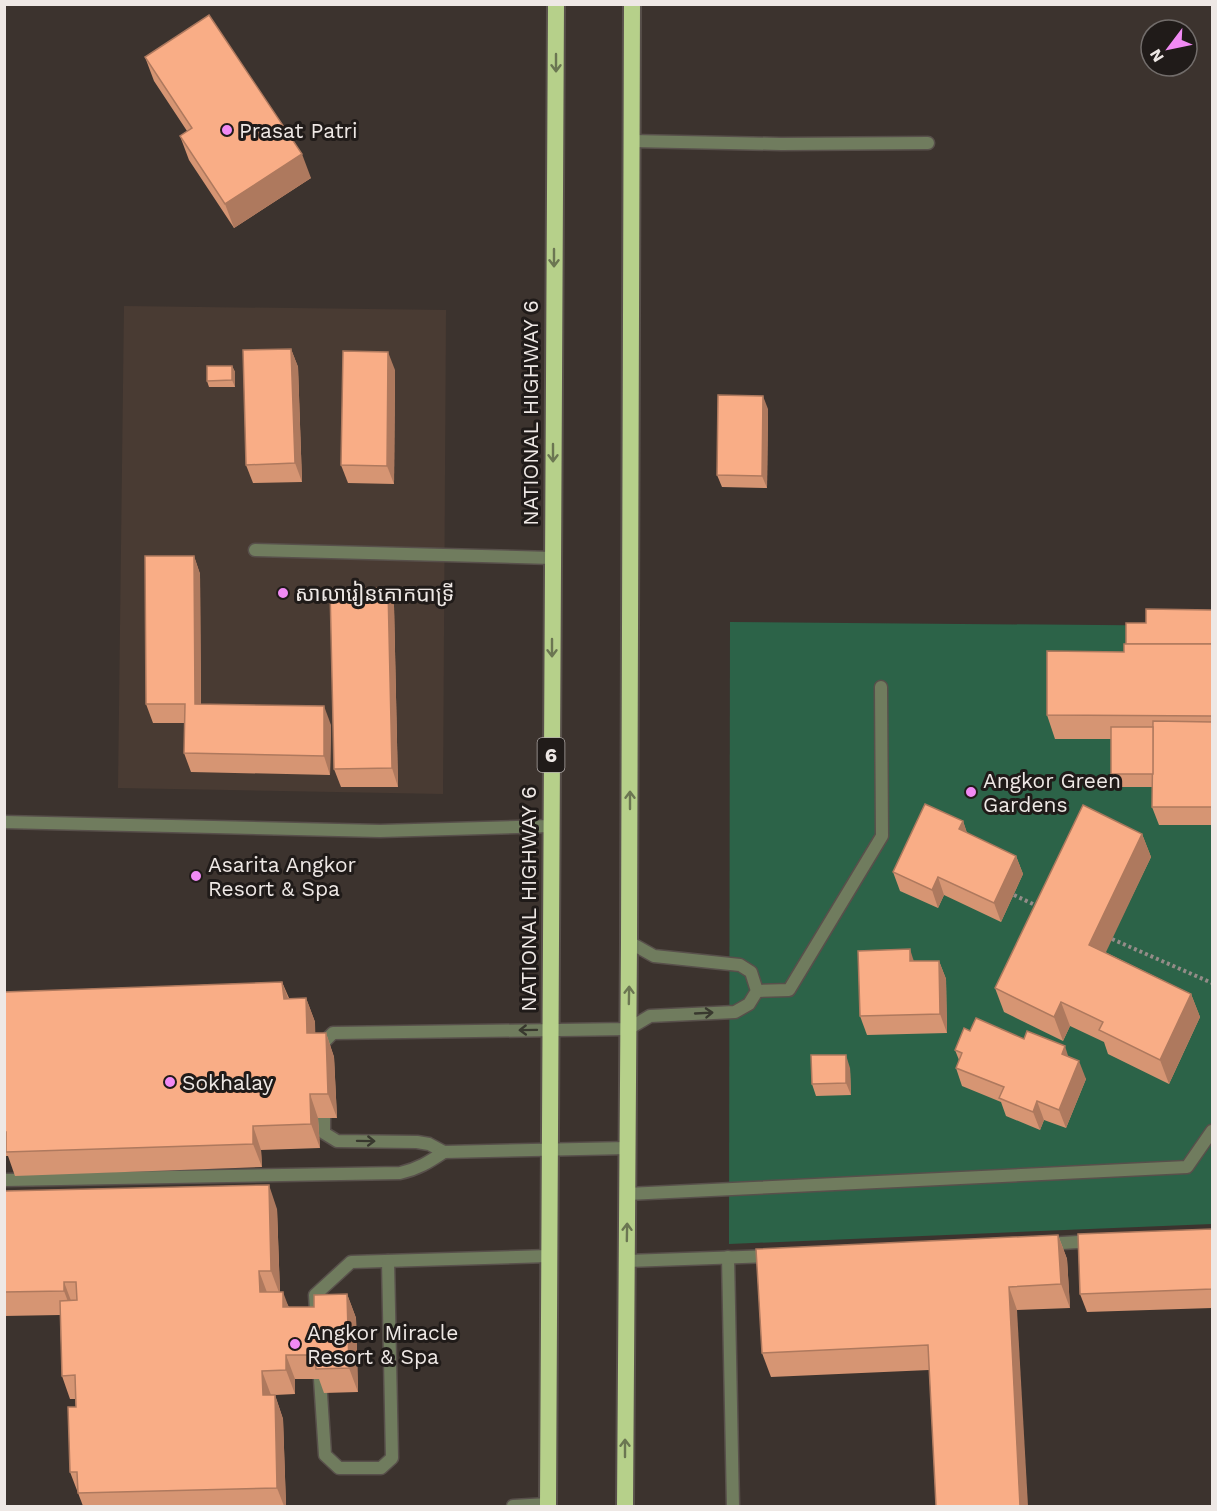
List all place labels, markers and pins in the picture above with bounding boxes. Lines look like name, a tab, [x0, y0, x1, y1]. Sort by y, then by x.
place label: Prasat Patri	[239, 118, 358, 143]
marker: Prasat Patri	[220, 123, 234, 137]
place label: សាលារៀនគោកបាទ្រី	[295, 580, 454, 607]
marker: សាលារៀនគោកបាទ្រី	[276, 586, 290, 600]
place label: Angkor Green Gardens	[983, 768, 1121, 817]
marker: Angkor Green Gardens	[964, 785, 978, 799]
place label: Asarita Angkor Resort & Spa	[208, 852, 357, 901]
marker: Asarita Angkor Resort & Spa	[189, 869, 203, 883]
place label: Sokhalay	[182, 1070, 274, 1095]
marker: Sokhalay	[163, 1075, 177, 1089]
place label: Angkor Miracle Resort & Spa	[307, 1320, 458, 1369]
marker: Angkor Miracle Resort & Spa	[288, 1337, 302, 1351]

